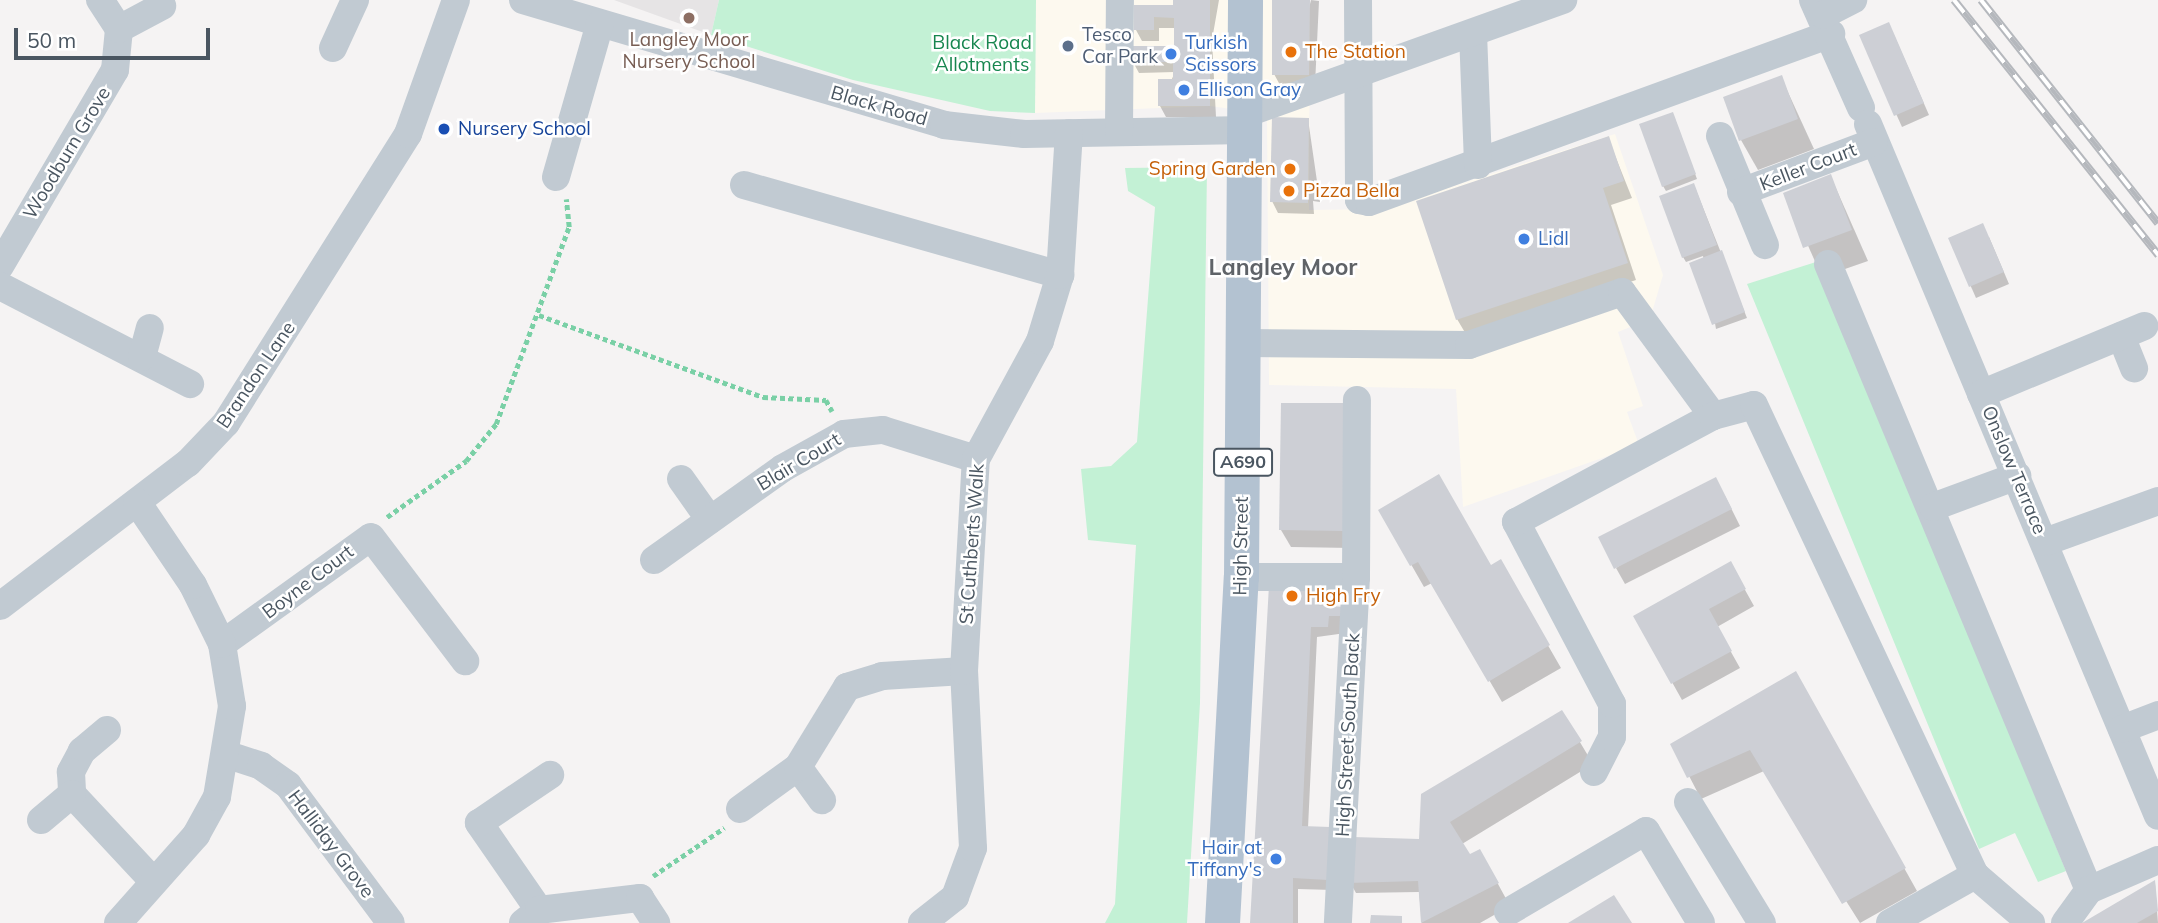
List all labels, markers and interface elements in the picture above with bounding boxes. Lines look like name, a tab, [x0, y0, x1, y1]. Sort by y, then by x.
marker: Langley Moor Nursery School	[681, 10, 697, 26]
scale bar	[18, 14, 214, 58]
place label: Tesco Car Park	[1082, 24, 1158, 68]
text: 50 m	[27, 27, 76, 53]
place label: Langley Moor Nursery School	[623, 29, 755, 73]
park label: Black Road Allotments	[932, 32, 1032, 76]
place label: Turkish Scissors	[1185, 32, 1257, 76]
marker: Tesco Car Park	[1060, 38, 1076, 54]
place label: The Station	[1305, 41, 1406, 63]
marker: The Station	[1283, 44, 1299, 60]
marker: Turkish Scissors	[1163, 46, 1179, 62]
place label: Ellison Gray	[1198, 79, 1301, 101]
street label: Black Road	[828, 81, 930, 131]
marker: Ellison Gray	[1176, 82, 1192, 98]
street label: Woodburn Grove	[19, 83, 115, 223]
place label: Nursery School	[458, 118, 591, 140]
marker: Nursery School	[436, 121, 452, 137]
street label: Keller Court	[1756, 138, 1860, 196]
place label: Spring Garden	[1149, 158, 1276, 180]
marker: Spring Garden	[1282, 161, 1298, 177]
place label: Pizza Bella	[1303, 180, 1400, 202]
marker: Pizza Bella	[1281, 183, 1297, 199]
place label: Lidl	[1538, 228, 1569, 250]
marker: Lidl	[1516, 231, 1532, 247]
district label: Langley Moor	[1209, 253, 1357, 281]
street label: Brandon Lane	[212, 317, 300, 433]
street label: Onslow Terrace	[1977, 403, 2051, 537]
street label: Blair Court	[753, 428, 845, 496]
road number: A690	[1212, 448, 1274, 476]
street label: St Cuthberts Walk	[955, 463, 989, 625]
street label: High Street	[1229, 496, 1253, 596]
street label: Boyne Court	[258, 540, 358, 624]
place label: High Fry	[1306, 585, 1381, 607]
marker: High Fry	[1284, 588, 1300, 604]
street label: High Street South Back	[1331, 633, 1365, 837]
street label: Halliday Grove	[283, 786, 379, 902]
place label: Hair at Tiffany's	[1187, 837, 1262, 881]
marker: Hair at Tiffany's	[1268, 851, 1284, 867]

